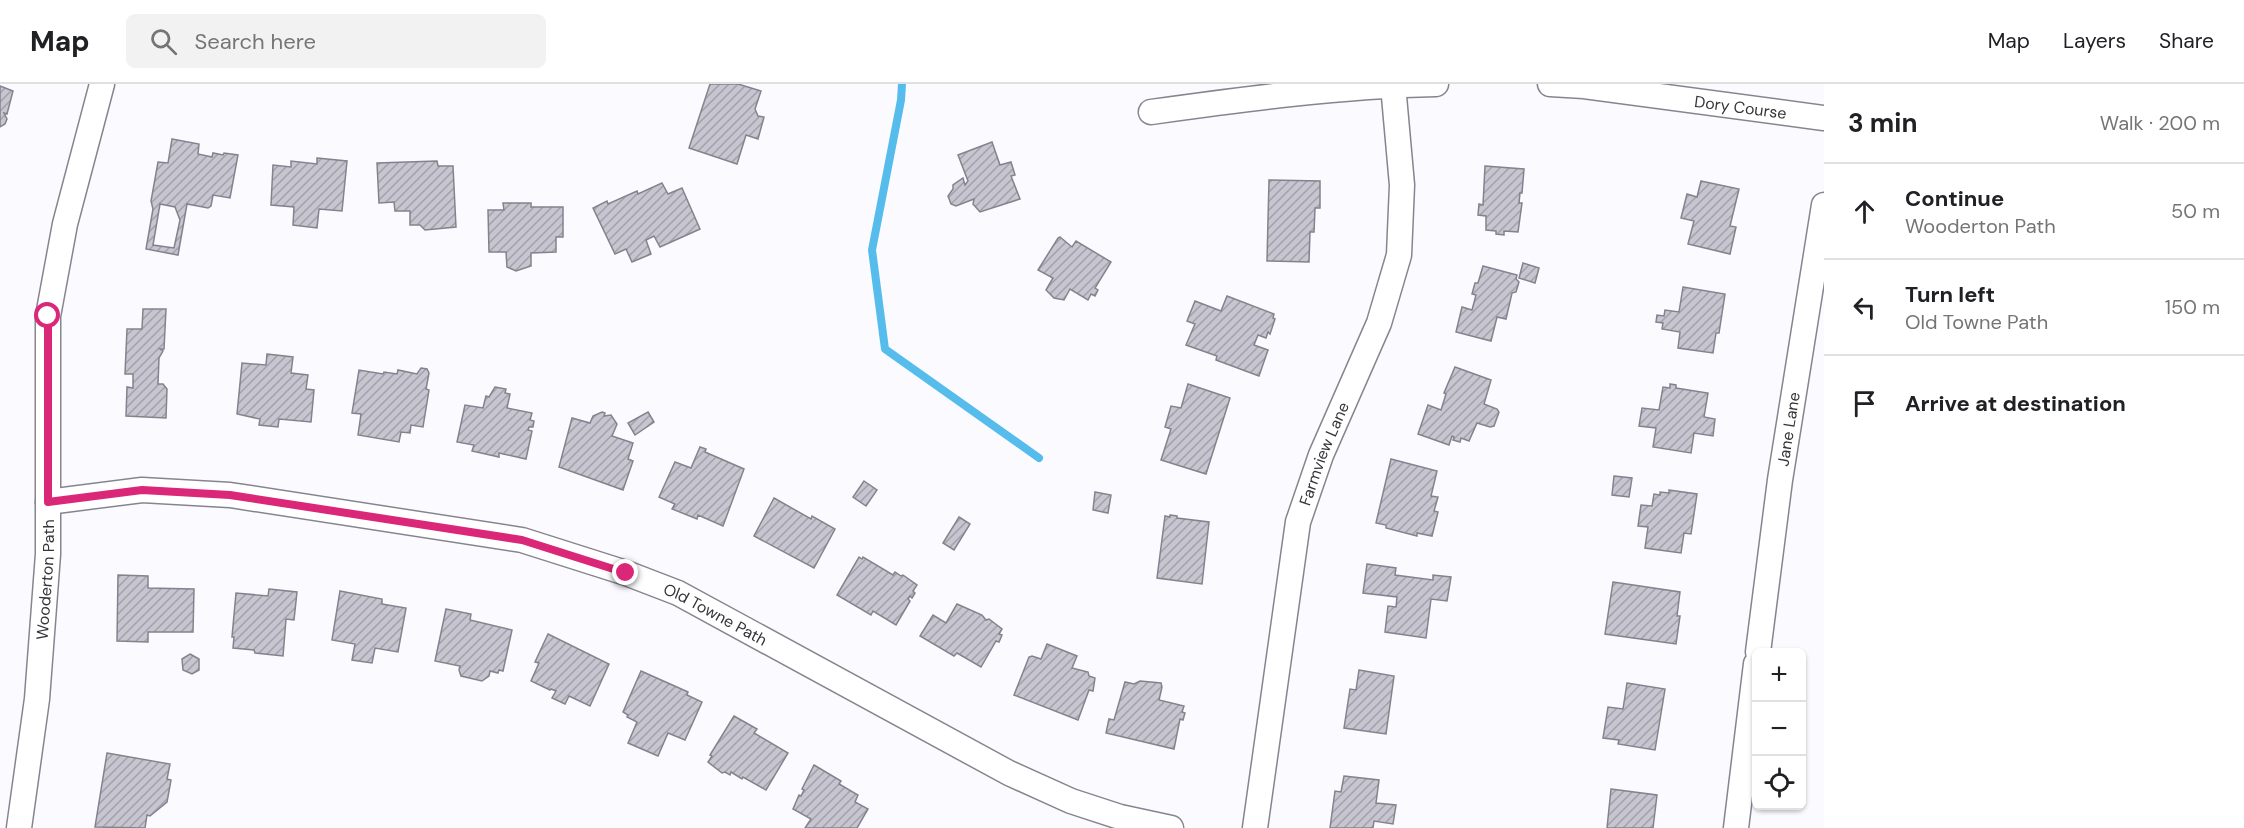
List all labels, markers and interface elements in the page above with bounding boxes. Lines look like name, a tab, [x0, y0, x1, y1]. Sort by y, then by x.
search box	[126, 14, 546, 68]
text: Map	[30, 23, 90, 60]
icon: search	[147, 25, 180, 58]
text: Search here	[195, 27, 316, 56]
text: Map	[1988, 27, 2030, 55]
text: Layers	[2063, 27, 2126, 55]
text: Share	[2159, 27, 2214, 55]
street label: Dory Course	[1693, 90, 1788, 123]
text: 3 min	[1848, 106, 1917, 140]
text: Walk · 200 m	[2100, 110, 2220, 136]
text: Continue	[1905, 184, 2004, 213]
icon: ahead	[1848, 195, 1881, 228]
text: 50 m	[2171, 198, 2220, 224]
text: Wooderton Path	[1905, 213, 2056, 239]
text: Turn left	[1905, 280, 1995, 309]
icon: left	[1848, 291, 1881, 324]
text: 150 m	[2165, 294, 2220, 320]
route start	[34, 302, 60, 328]
text: Old Towne Path	[1905, 309, 2048, 335]
icon: arrive	[1848, 387, 1881, 420]
text: Arrive at destination	[1905, 389, 2126, 418]
street label: Jane Lane	[1772, 390, 1804, 468]
street label: Farmview Lane	[1294, 399, 1354, 508]
street label: Wooderton Path	[31, 519, 59, 641]
route end	[612, 559, 638, 585]
street label: Old Towne Path	[661, 578, 771, 650]
map controls	[1752, 648, 1806, 810]
button: +	[1752, 648, 1806, 702]
button: −	[1752, 702, 1806, 756]
button: locate	[1752, 756, 1806, 810]

